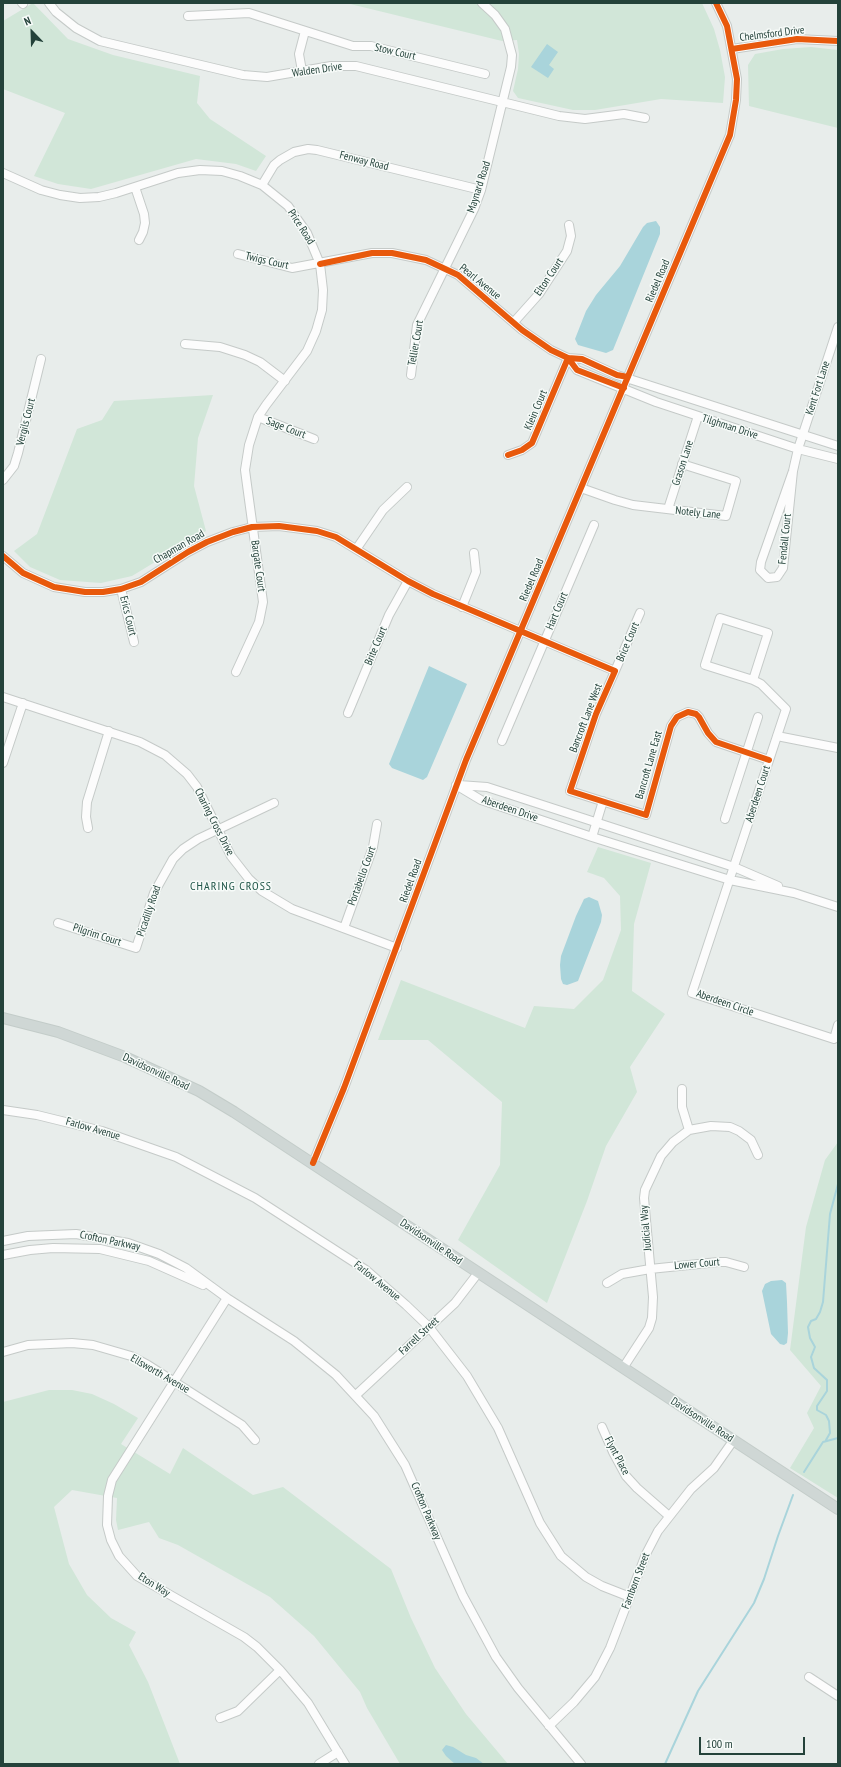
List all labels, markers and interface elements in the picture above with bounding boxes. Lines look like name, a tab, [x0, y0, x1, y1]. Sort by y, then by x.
north arrow	[12, 12, 52, 52]
text: N	[22, 13, 33, 29]
street label: Chelmsford Drive	[739, 23, 805, 45]
street label: Stow Court	[373, 41, 417, 63]
street label: Walden Drive	[291, 60, 343, 80]
street label: Fenway Road	[338, 149, 390, 173]
street label: Maynard Road	[464, 159, 494, 215]
street label: Price Road	[285, 207, 317, 247]
street label: Twigs Court	[244, 250, 290, 272]
street label: Elton Court	[532, 256, 566, 298]
street label: Riedel Road	[643, 258, 673, 304]
street label: Pearl Avenue	[457, 261, 503, 303]
street label: Tellier Court	[405, 319, 427, 367]
street label: Kent Fort Lane	[803, 359, 833, 417]
street label: Klein Court	[522, 388, 550, 432]
street label: Vergils Court	[14, 397, 38, 447]
street label: Tilghman Drive	[700, 412, 760, 442]
street label: Sage Court	[264, 414, 308, 442]
street label: Grason Lane	[670, 439, 696, 487]
street label: Notely Lane	[675, 504, 721, 522]
street label: Fendall Court	[776, 513, 794, 565]
street label: Chapman Road	[151, 527, 207, 567]
street label: Bargate Court	[248, 539, 268, 593]
street label: Riedel Road	[517, 557, 547, 603]
street label: Hart Court	[543, 590, 571, 632]
street label: Erics Court	[117, 595, 139, 637]
street label: Brice Court	[614, 620, 642, 664]
street label: Brite Court	[362, 625, 390, 667]
street label: Bancroft Lane West	[567, 682, 605, 754]
street label: Bancroft Lane East	[633, 729, 665, 801]
street label: Aberdeen Court	[743, 764, 773, 824]
street label: Charing Cross Drive	[191, 786, 237, 858]
street label: Aberdeen Drive	[480, 793, 540, 825]
street label: Portabello Court	[345, 845, 379, 907]
street label: Riedel Road	[397, 858, 425, 904]
district label: CHARING CROSS	[190, 880, 272, 894]
street label: Picadilly Road	[134, 884, 164, 938]
street label: Pilgrim Court	[71, 921, 123, 949]
street label: Aberdeen Circle	[695, 987, 755, 1019]
street label: Davidsonville Road	[120, 1051, 192, 1093]
street label: Farlow Avenue	[64, 1115, 122, 1143]
street label: Judicial Way	[637, 1205, 655, 1251]
street label: Davidsonville Road	[397, 1216, 465, 1268]
street label: Crofton Parkway	[79, 1228, 141, 1254]
street label: Lower Court	[674, 1255, 720, 1273]
street label: Farlow Avenue	[351, 1258, 403, 1304]
street label: Farrell Street	[396, 1314, 442, 1358]
street label: Ellsworth Avenue	[128, 1352, 192, 1396]
street label: Davidsonville Road	[668, 1395, 736, 1445]
street label: Flynt Place	[601, 1435, 633, 1477]
street label: Crofton Parkway	[408, 1480, 444, 1542]
street label: Farnborn Street	[619, 1551, 653, 1611]
street label: Eton Way	[136, 1570, 172, 1600]
scale bar	[701, 1729, 807, 1755]
text: 100 m	[706, 1736, 733, 1751]

